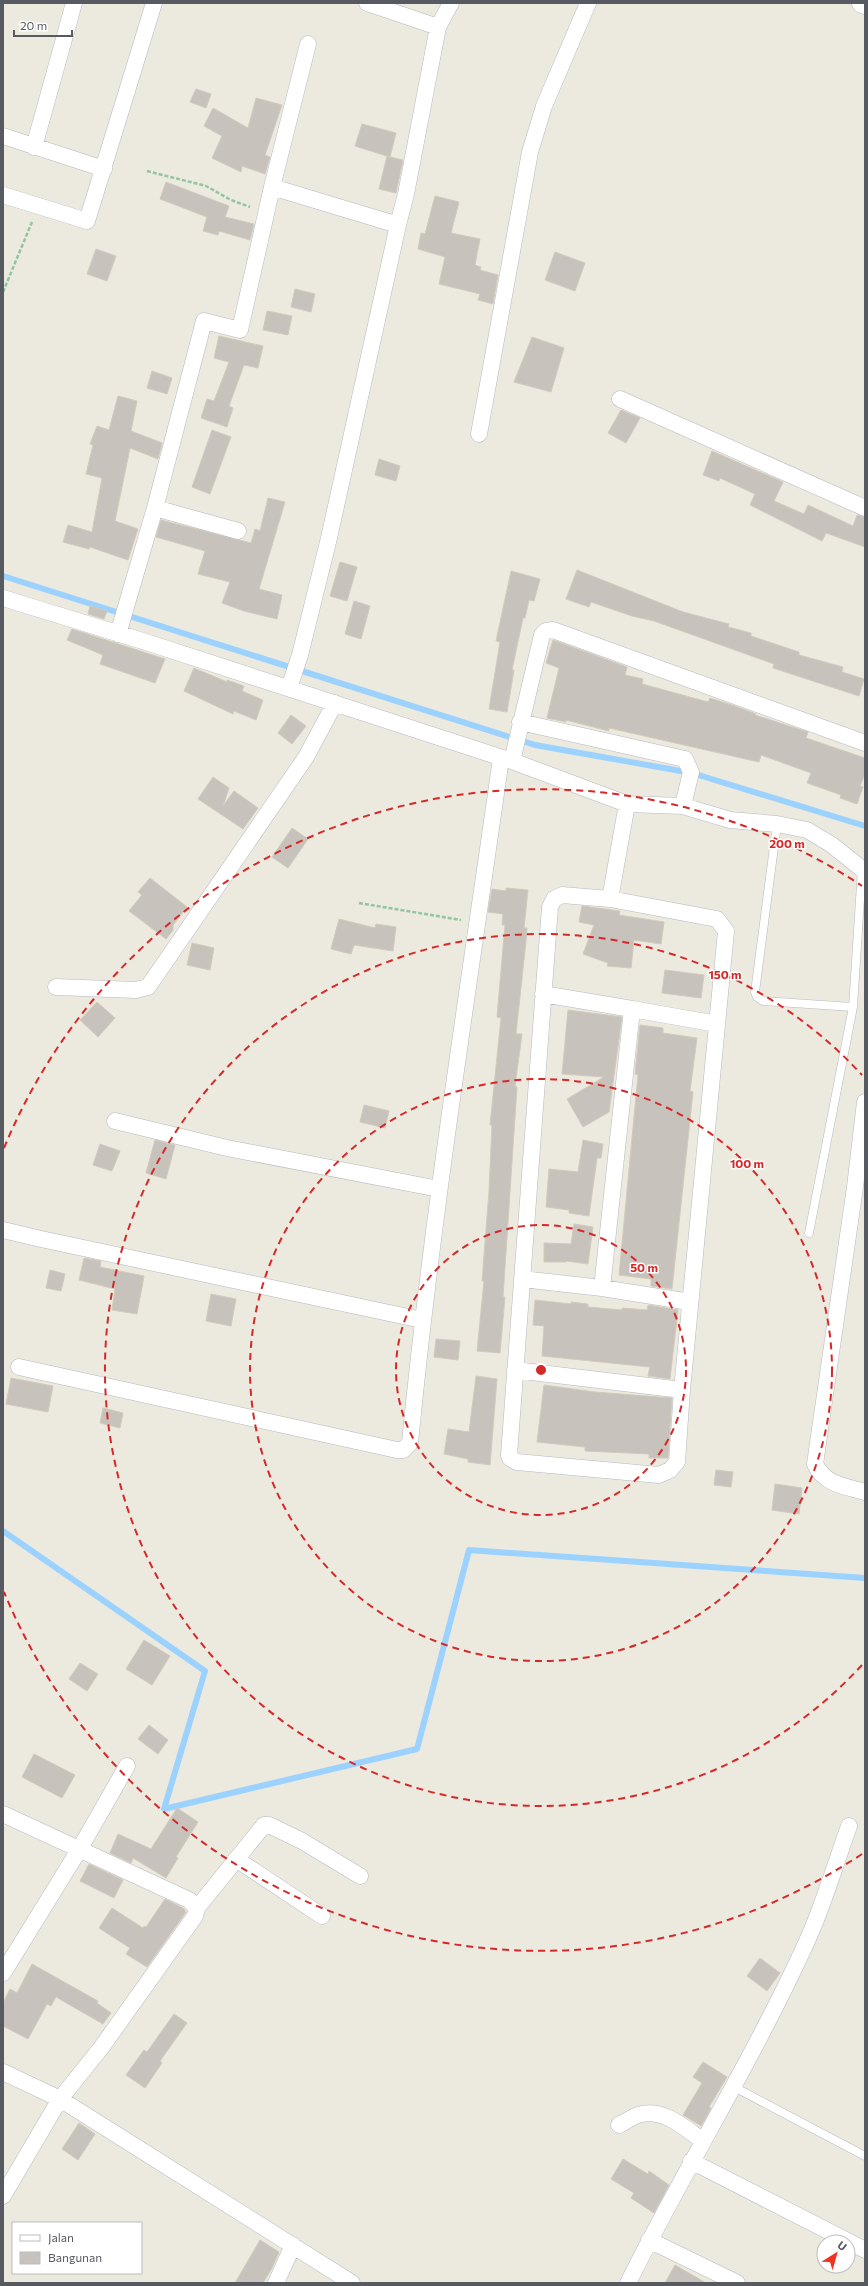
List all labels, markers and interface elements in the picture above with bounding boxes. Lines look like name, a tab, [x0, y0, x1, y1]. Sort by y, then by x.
scale bar	[14, 12, 72, 38]
text: 20 m	[20, 18, 47, 32]
text: 200 m	[769, 836, 805, 850]
text: 150 m	[708, 967, 742, 981]
text: 100 m	[730, 1156, 764, 1170]
text: 50 m	[630, 1260, 658, 1274]
centre of rings	[534, 1363, 548, 1377]
legend	[12, 2222, 142, 2274]
text: Jalan	[48, 2230, 74, 2245]
north arrow	[816, 2234, 856, 2274]
text: U	[835, 2238, 849, 2253]
text: Bangunan	[48, 2250, 102, 2264]

